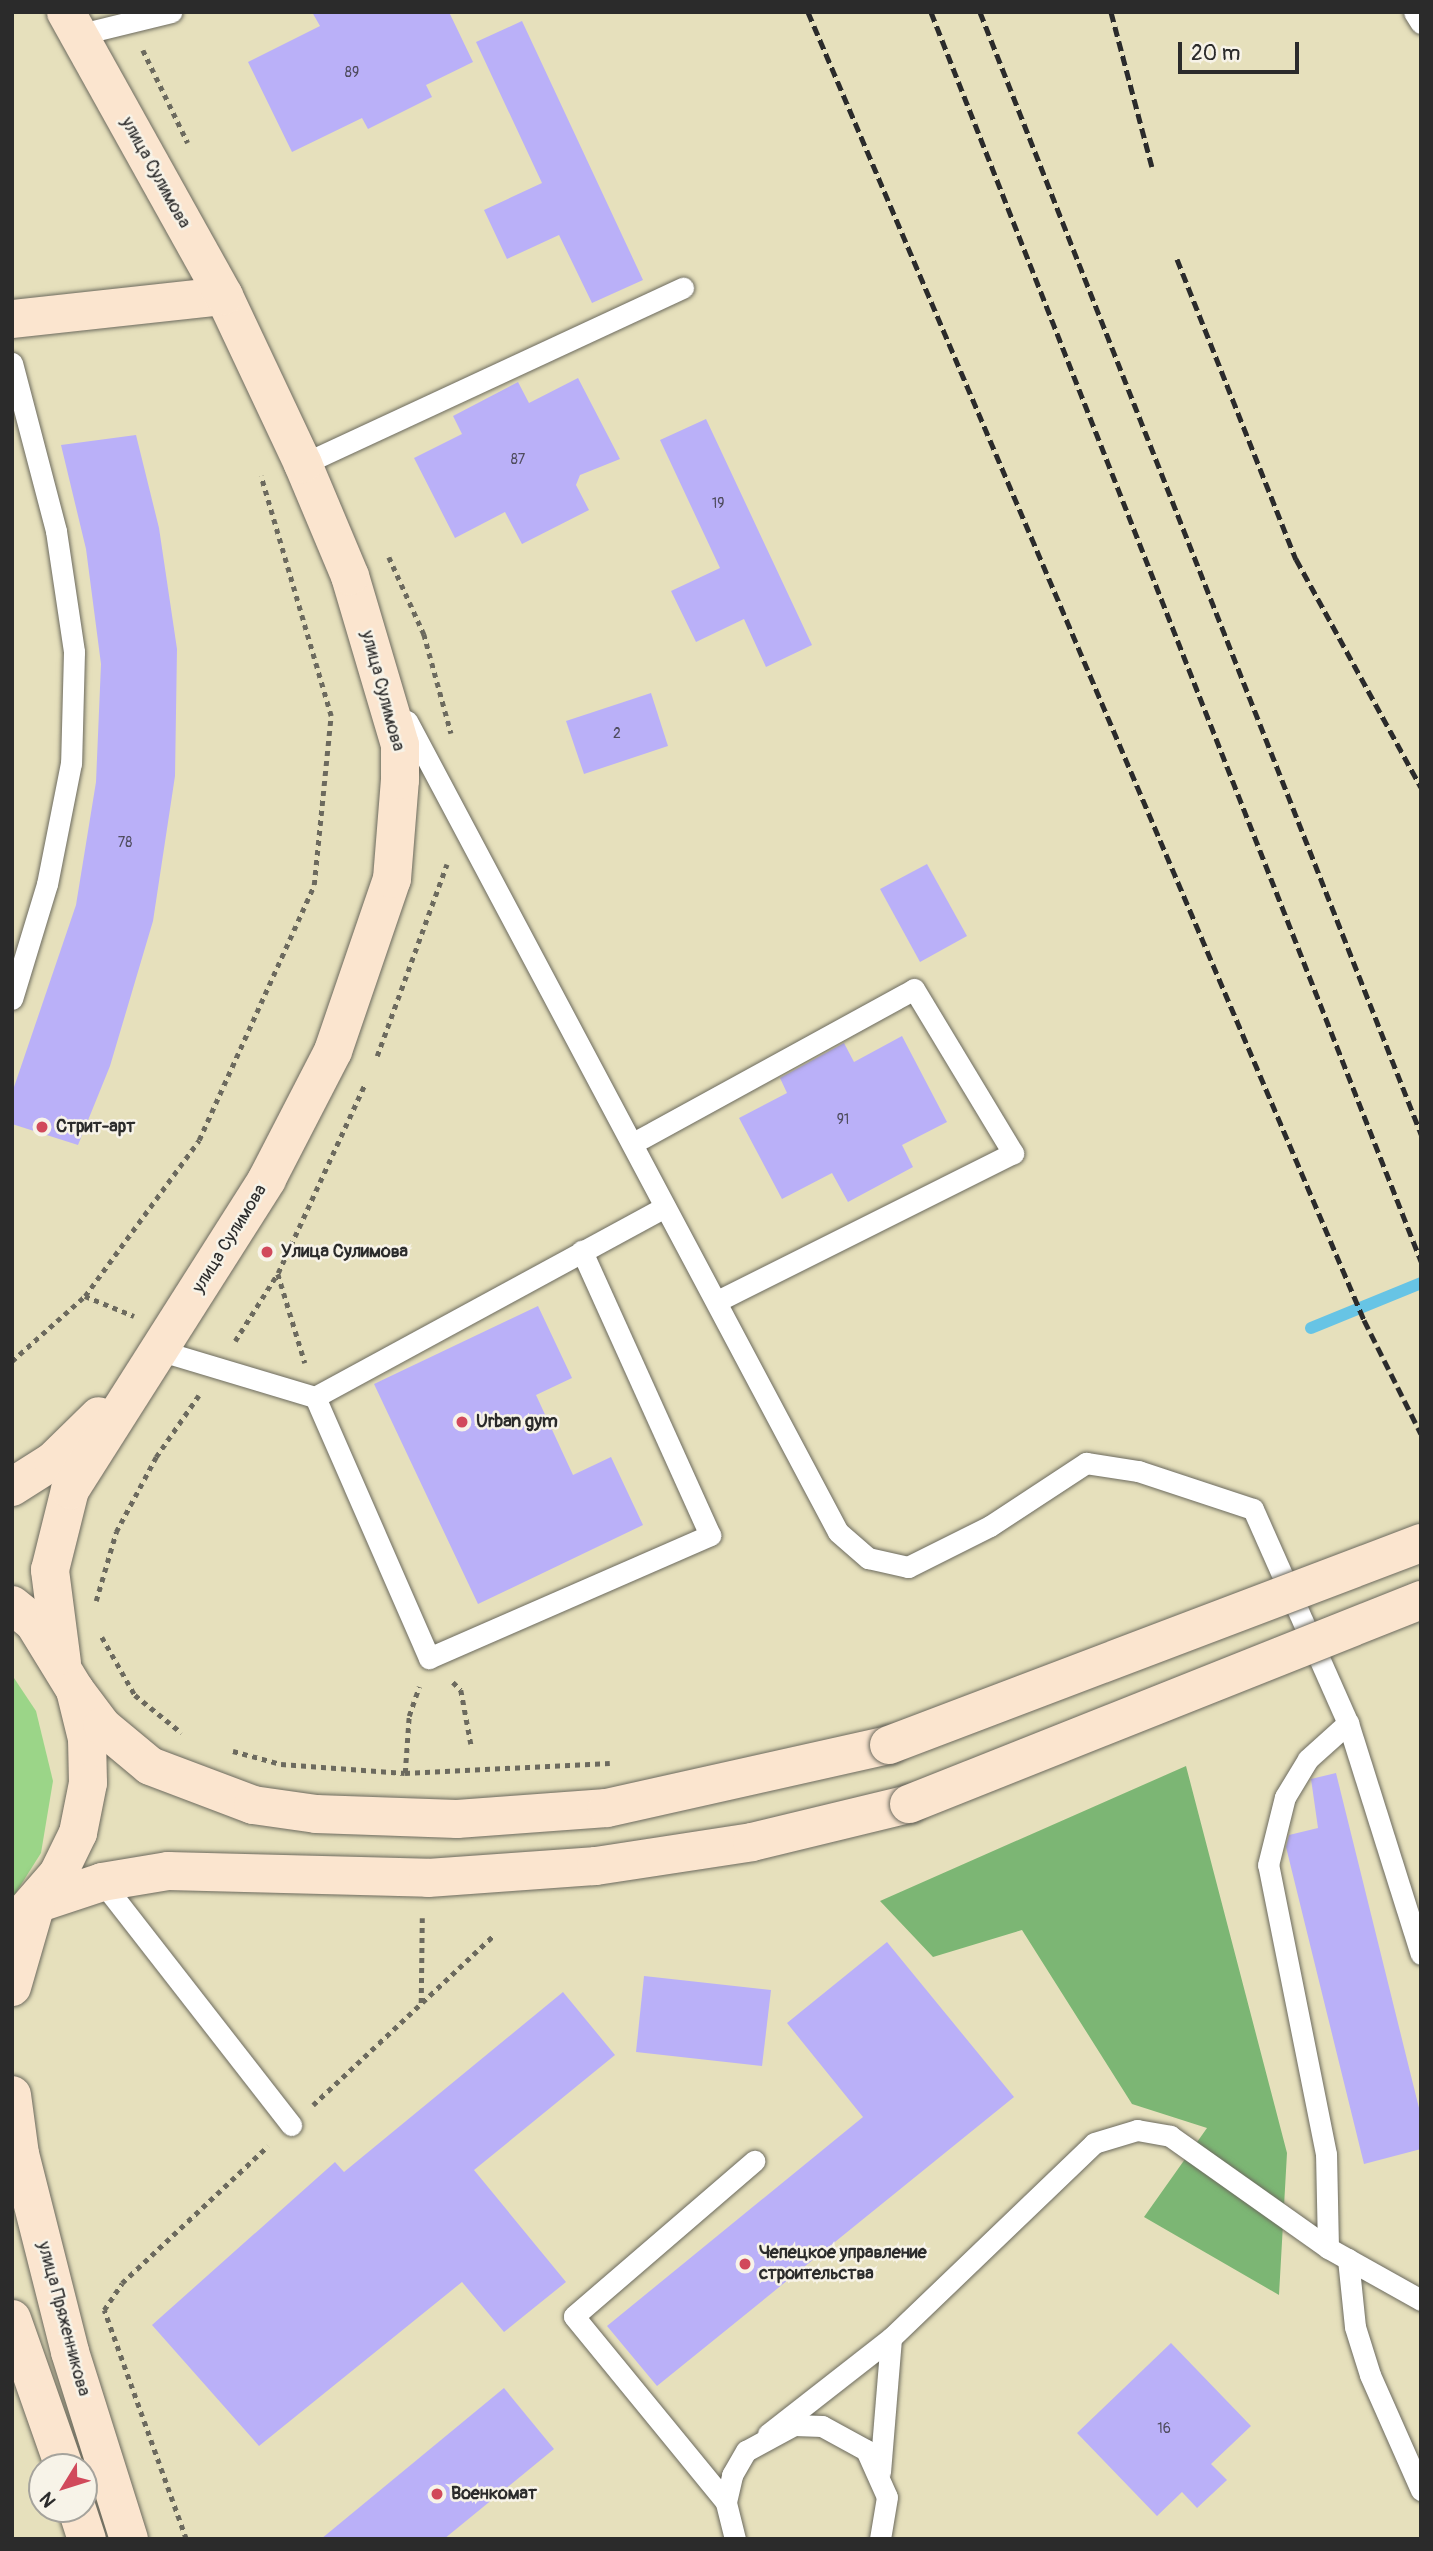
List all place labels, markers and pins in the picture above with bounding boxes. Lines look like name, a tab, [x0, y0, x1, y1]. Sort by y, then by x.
place label: Стрит-арт	[56, 1116, 135, 1138]
marker: Стрит-арт	[34, 1119, 50, 1135]
place label: Улица Сулимова	[281, 1241, 408, 1263]
marker: Улица Сулимова	[259, 1244, 275, 1260]
place label: Urban gym	[476, 1411, 558, 1433]
marker: Urban gym	[454, 1414, 470, 1430]
place label: Чепецкое управление строительства	[759, 2243, 927, 2286]
marker: Чепецкое управление строительства	[737, 2256, 753, 2272]
place label: Военкомат	[451, 2483, 537, 2505]
marker: Военкомат	[429, 2486, 445, 2502]

